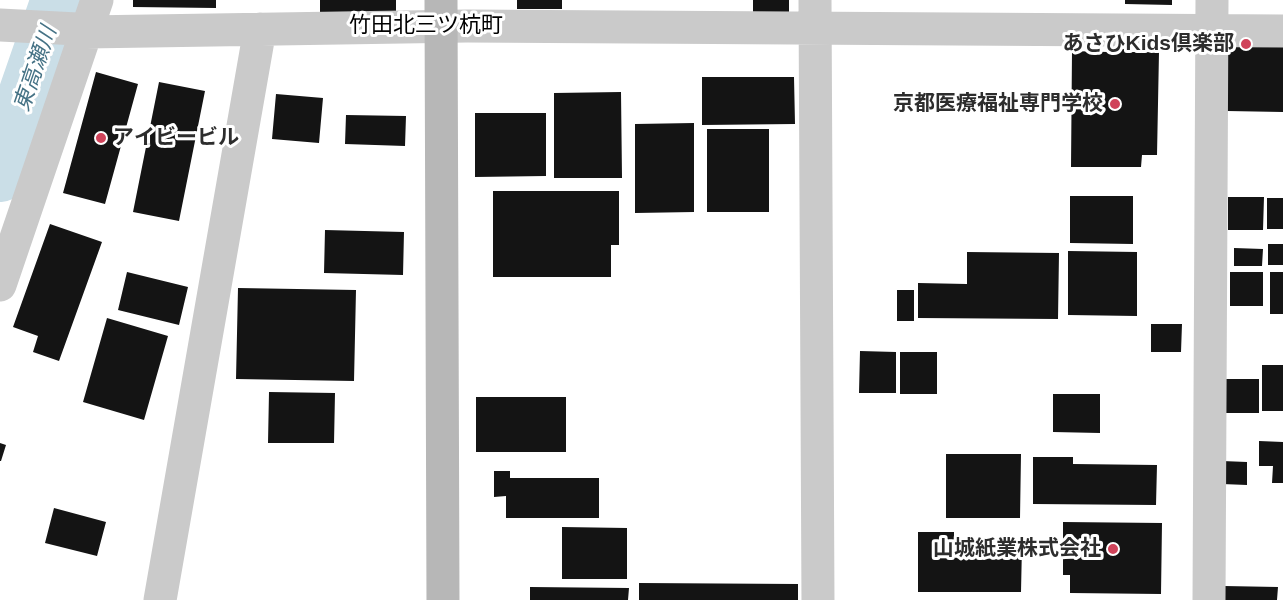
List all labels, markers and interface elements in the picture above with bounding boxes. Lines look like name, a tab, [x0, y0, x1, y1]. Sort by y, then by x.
district label: 竹田北三ツ杭町	[349, 13, 503, 39]
water label: 東高瀬川	[9, 23, 63, 115]
place label: あさひKids倶楽部	[1062, 31, 1234, 57]
marker: あさひKids倶楽部	[1239, 37, 1253, 51]
place label: 京都医療福祉専門学校	[893, 91, 1103, 117]
marker: 京都医療福祉専門学校	[1108, 97, 1122, 111]
place label: アイビービル	[113, 125, 239, 151]
marker: アイビービル	[94, 131, 108, 145]
place label: 山城紙業株式会社	[933, 536, 1101, 562]
marker: 山城紙業株式会社	[1106, 542, 1120, 556]

